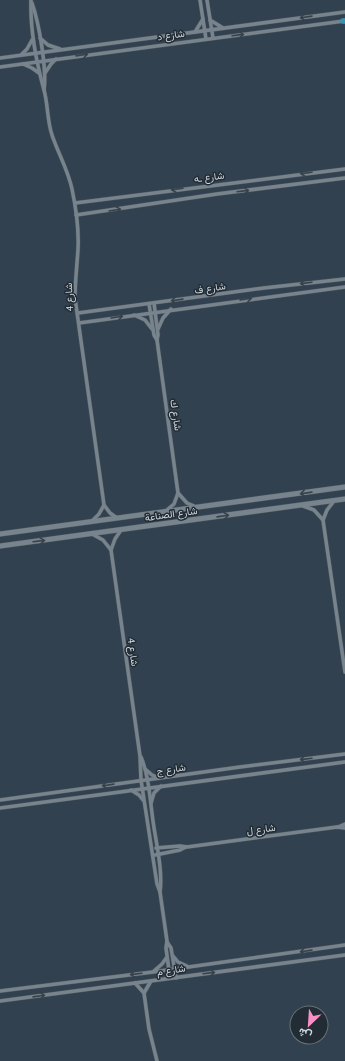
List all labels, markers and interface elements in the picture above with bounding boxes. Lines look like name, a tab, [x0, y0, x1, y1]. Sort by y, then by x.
one-way arrow	[300, 13, 313, 21]
street label: شارع د	[156, 27, 186, 43]
one-way arrow	[231, 31, 244, 39]
one-way arrow	[75, 51, 88, 59]
street label: شارع ـه	[193, 169, 225, 185]
one-way arrow	[300, 170, 313, 177]
one-way arrow	[171, 185, 184, 193]
one-way arrow	[236, 187, 249, 195]
one-way arrow	[108, 206, 121, 214]
street label: شارع ف	[194, 279, 227, 297]
one-way arrow	[300, 280, 313, 287]
street label: شارع 4	[62, 282, 76, 311]
one-way arrow	[171, 296, 184, 304]
one-way arrow	[239, 296, 252, 303]
one-way arrow	[110, 313, 123, 321]
street label: شارع ك	[167, 398, 185, 432]
one-way arrow	[300, 489, 313, 497]
street label: شارع الصناعة	[144, 504, 198, 524]
one-way arrow	[216, 512, 229, 520]
one-way arrow	[32, 537, 45, 545]
street label: شارع 4	[125, 637, 141, 667]
one-way arrow	[300, 755, 313, 763]
street label: شارع ج	[155, 760, 187, 777]
one-way arrow	[102, 781, 115, 789]
street label: شارع ل	[246, 821, 276, 837]
one-way arrow	[300, 947, 313, 955]
street label: شارع م	[156, 962, 186, 978]
one-way arrow	[202, 969, 215, 977]
one-way arrow	[130, 970, 143, 978]
one-way arrow	[32, 992, 45, 1000]
north arrow	[289, 1005, 329, 1045]
text: ش	[296, 1025, 314, 1043]

